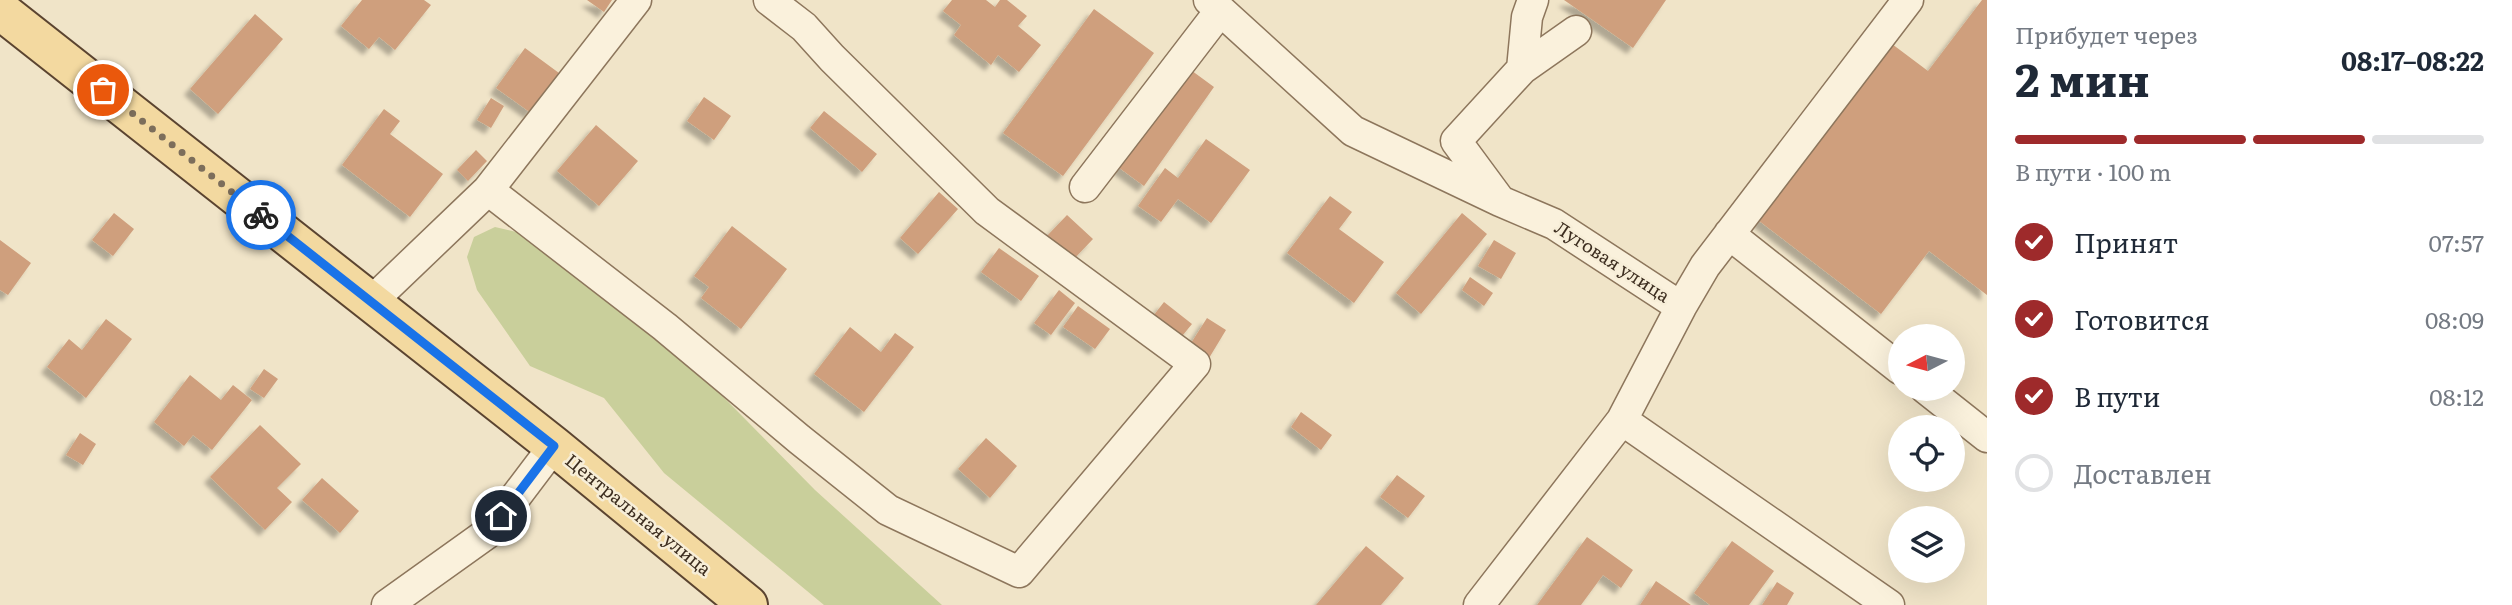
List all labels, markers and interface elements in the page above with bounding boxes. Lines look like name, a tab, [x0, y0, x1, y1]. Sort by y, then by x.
text: Прибудет через	[2015, 17, 2198, 51]
text: 08:17–08:22	[2341, 40, 2484, 79]
text: 2 мин	[2015, 43, 2150, 111]
pin	[73, 60, 133, 120]
icon: bag	[84, 71, 122, 109]
text: В пути · 100 m	[2015, 154, 2171, 188]
courier	[226, 180, 296, 250]
icon: bike	[242, 196, 280, 234]
street label: Луговая улица	[1550, 213, 1676, 308]
text: Принят	[2074, 222, 2178, 261]
icon: check	[2015, 223, 2053, 261]
text: 07:57	[2429, 225, 2484, 259]
text: Готовится	[2074, 299, 2210, 338]
icon: check	[2015, 300, 2053, 338]
text: 08:09	[2425, 302, 2484, 336]
north arrow	[1888, 324, 1965, 401]
map controls	[1888, 324, 1965, 583]
text: В пути	[2074, 376, 2161, 415]
icon: check	[2015, 377, 2053, 415]
text: 08:12	[2429, 379, 2484, 413]
button: locate	[1888, 415, 1965, 492]
street label: Центральная улица	[560, 446, 718, 582]
text: Доставлен	[2074, 453, 2212, 492]
pin	[471, 486, 531, 546]
icon: home	[482, 497, 520, 535]
button: layers	[1888, 506, 1965, 583]

